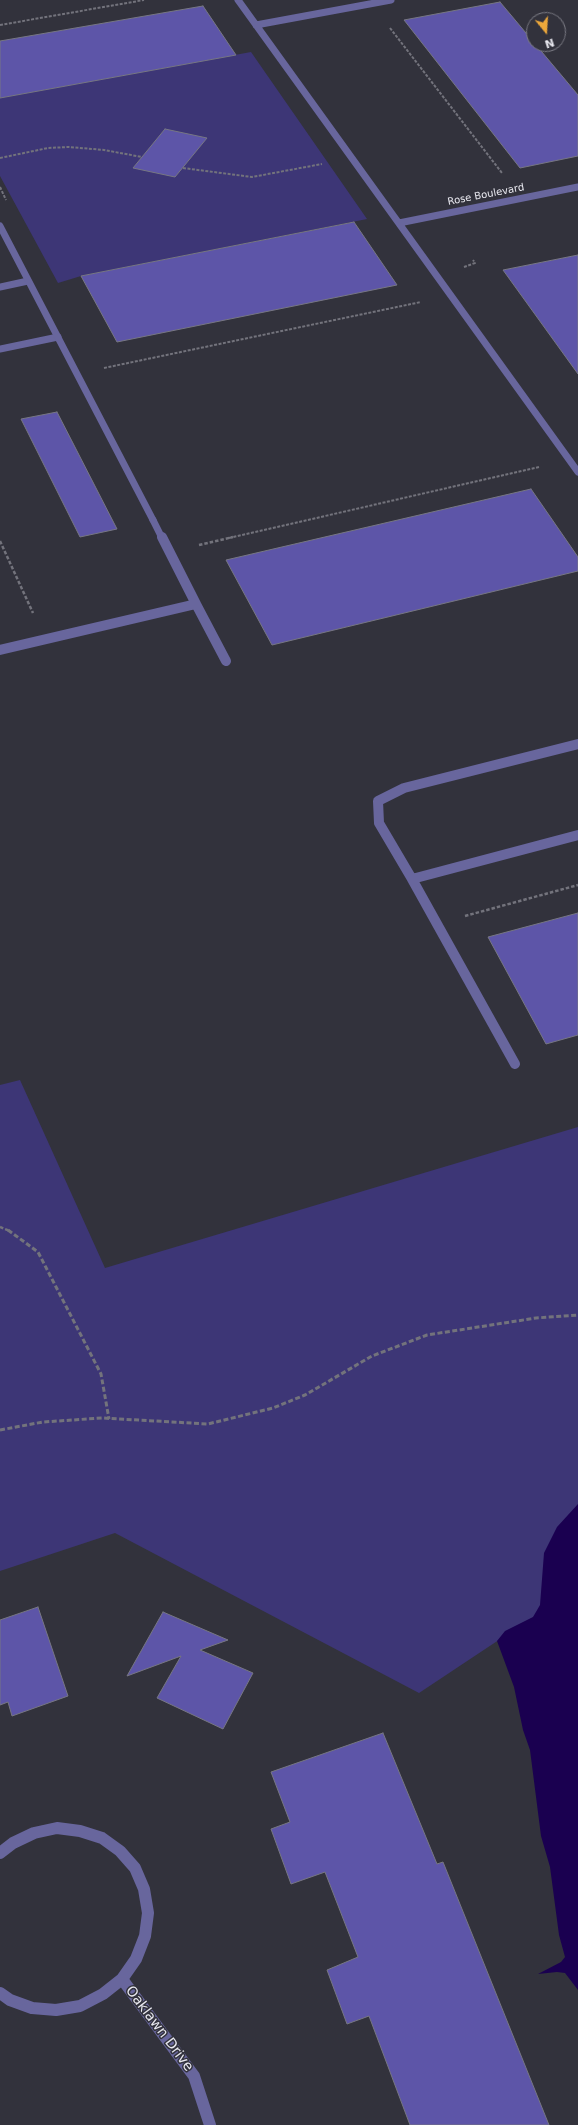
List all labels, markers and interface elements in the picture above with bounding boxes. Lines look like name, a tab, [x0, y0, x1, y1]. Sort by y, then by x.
north arrow	[526, 12, 566, 52]
text: N	[543, 35, 556, 51]
street label: Rose Boulevard	[447, 182, 525, 208]
street label: Oaklawn Drive	[122, 1983, 196, 2075]

